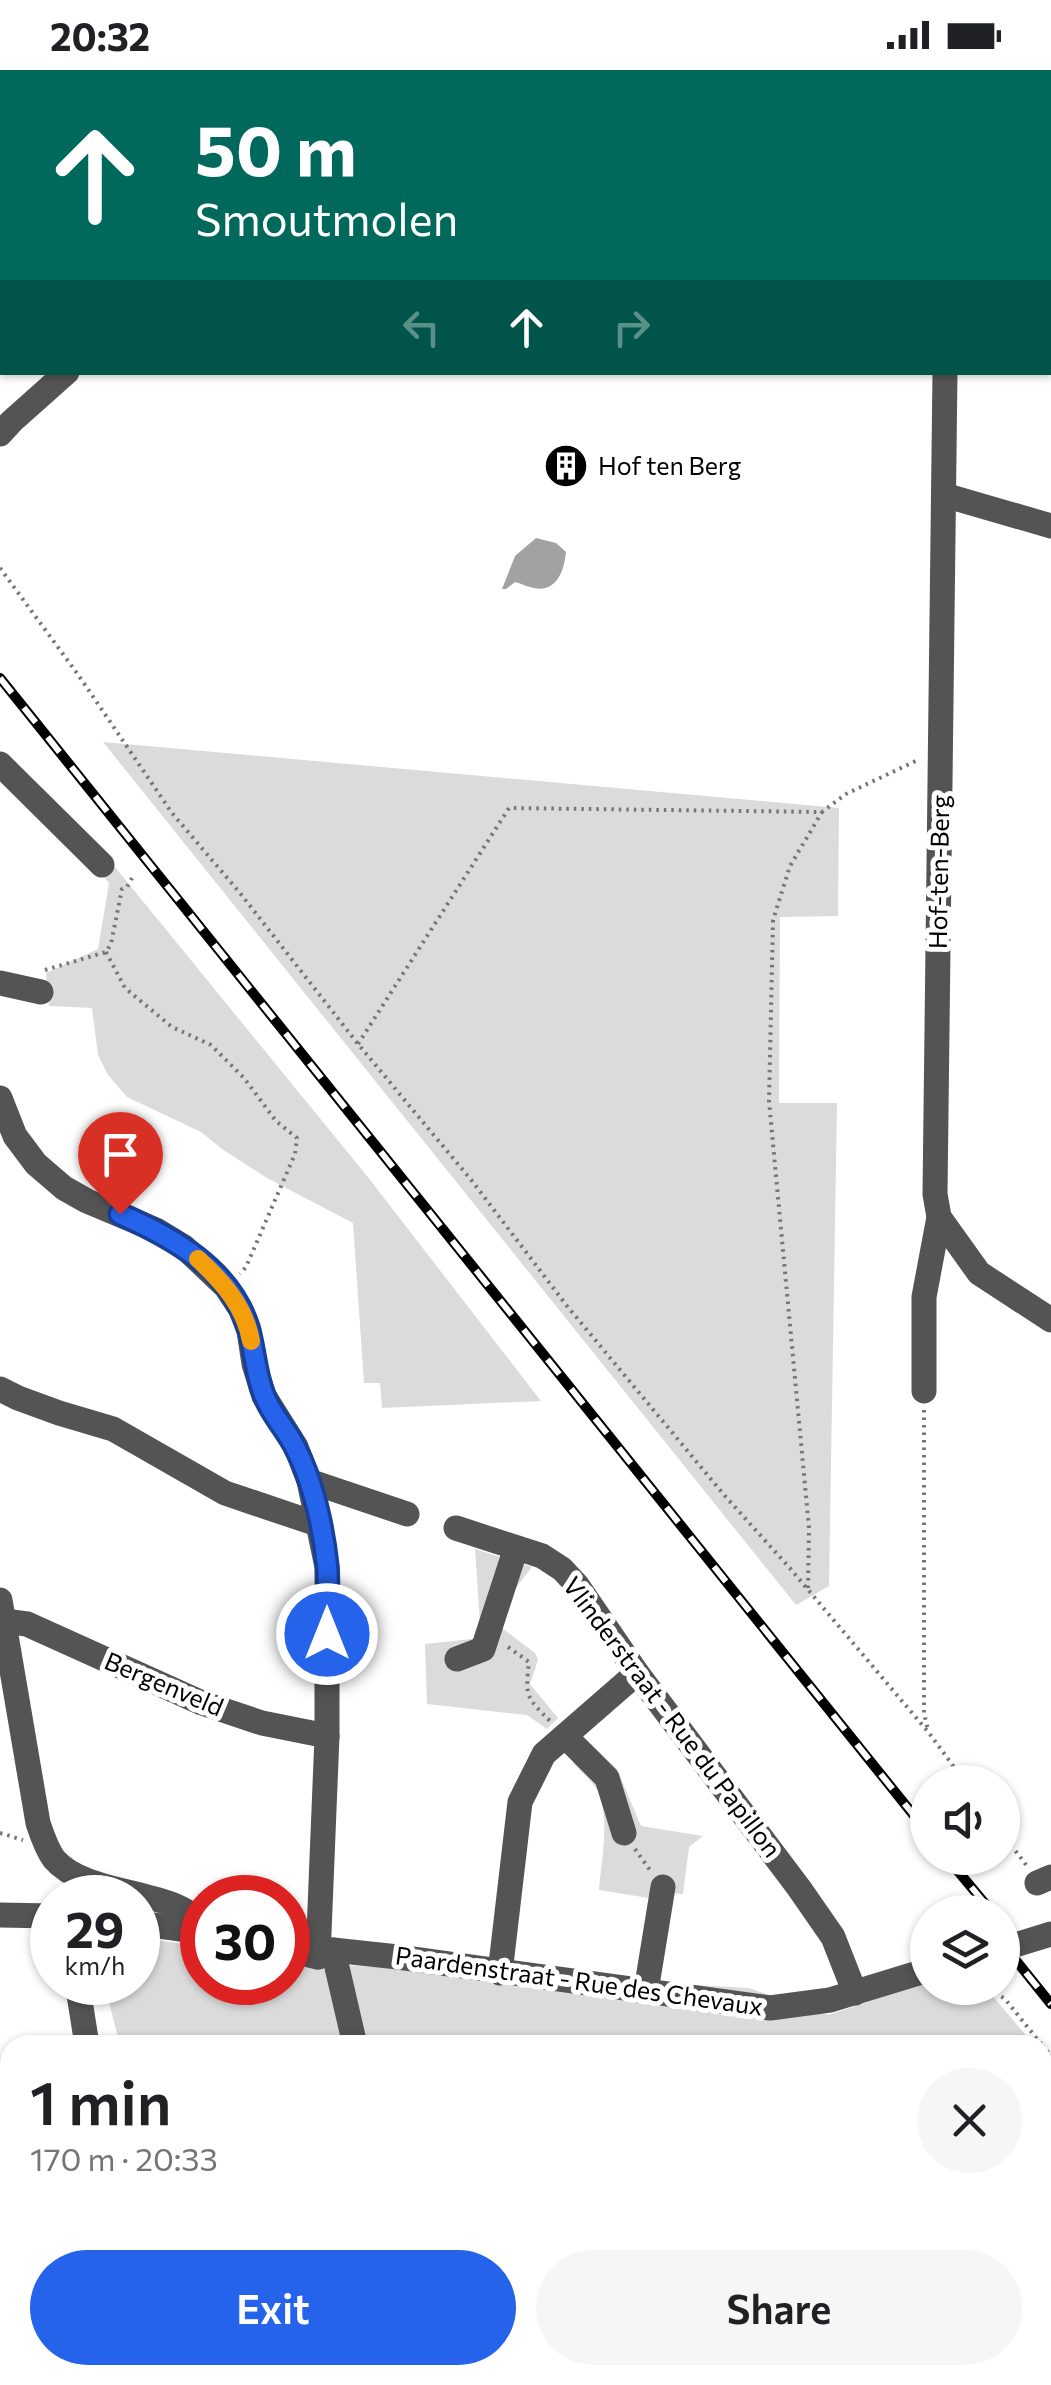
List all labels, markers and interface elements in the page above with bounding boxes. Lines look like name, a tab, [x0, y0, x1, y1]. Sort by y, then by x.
text: 20:32	[50, 12, 150, 59]
text: 50 m	[195, 105, 357, 190]
icon: ahead	[30, 110, 160, 240]
text: Smoutmolen	[195, 190, 458, 245]
icon: left	[394, 300, 449, 355]
icon: ahead	[499, 300, 554, 355]
icon: right	[604, 300, 659, 355]
building icon: Hof ten Berg	[543, 443, 589, 489]
place label: Hof ten Berg	[598, 450, 742, 480]
street label: Hof-ten-Berg	[922, 794, 954, 949]
pin	[78, 1112, 163, 1215]
icon: arrive	[93, 1127, 148, 1182]
street label: Vlinderstraat - Rue du Papillon	[558, 1570, 788, 1862]
position arrow	[275, 1582, 379, 1686]
street label: Bergenveld	[100, 1645, 228, 1722]
map controls	[910, 1765, 1020, 2005]
button: sound	[910, 1765, 1020, 1875]
speed limit sign: 30	[180, 1875, 310, 2005]
button: layers	[910, 1895, 1020, 2005]
text: 29	[65, 1897, 124, 1958]
street label: Paardenstraat - Rue des Chevaux	[393, 1939, 765, 2021]
text: km/h	[65, 1950, 125, 1980]
text: 1 min	[30, 2064, 171, 2137]
button: close	[917, 2068, 1022, 2173]
text: 170 m · 20:33	[30, 2138, 218, 2178]
button: Exit	[30, 2250, 516, 2365]
button: Share	[536, 2250, 1022, 2365]

